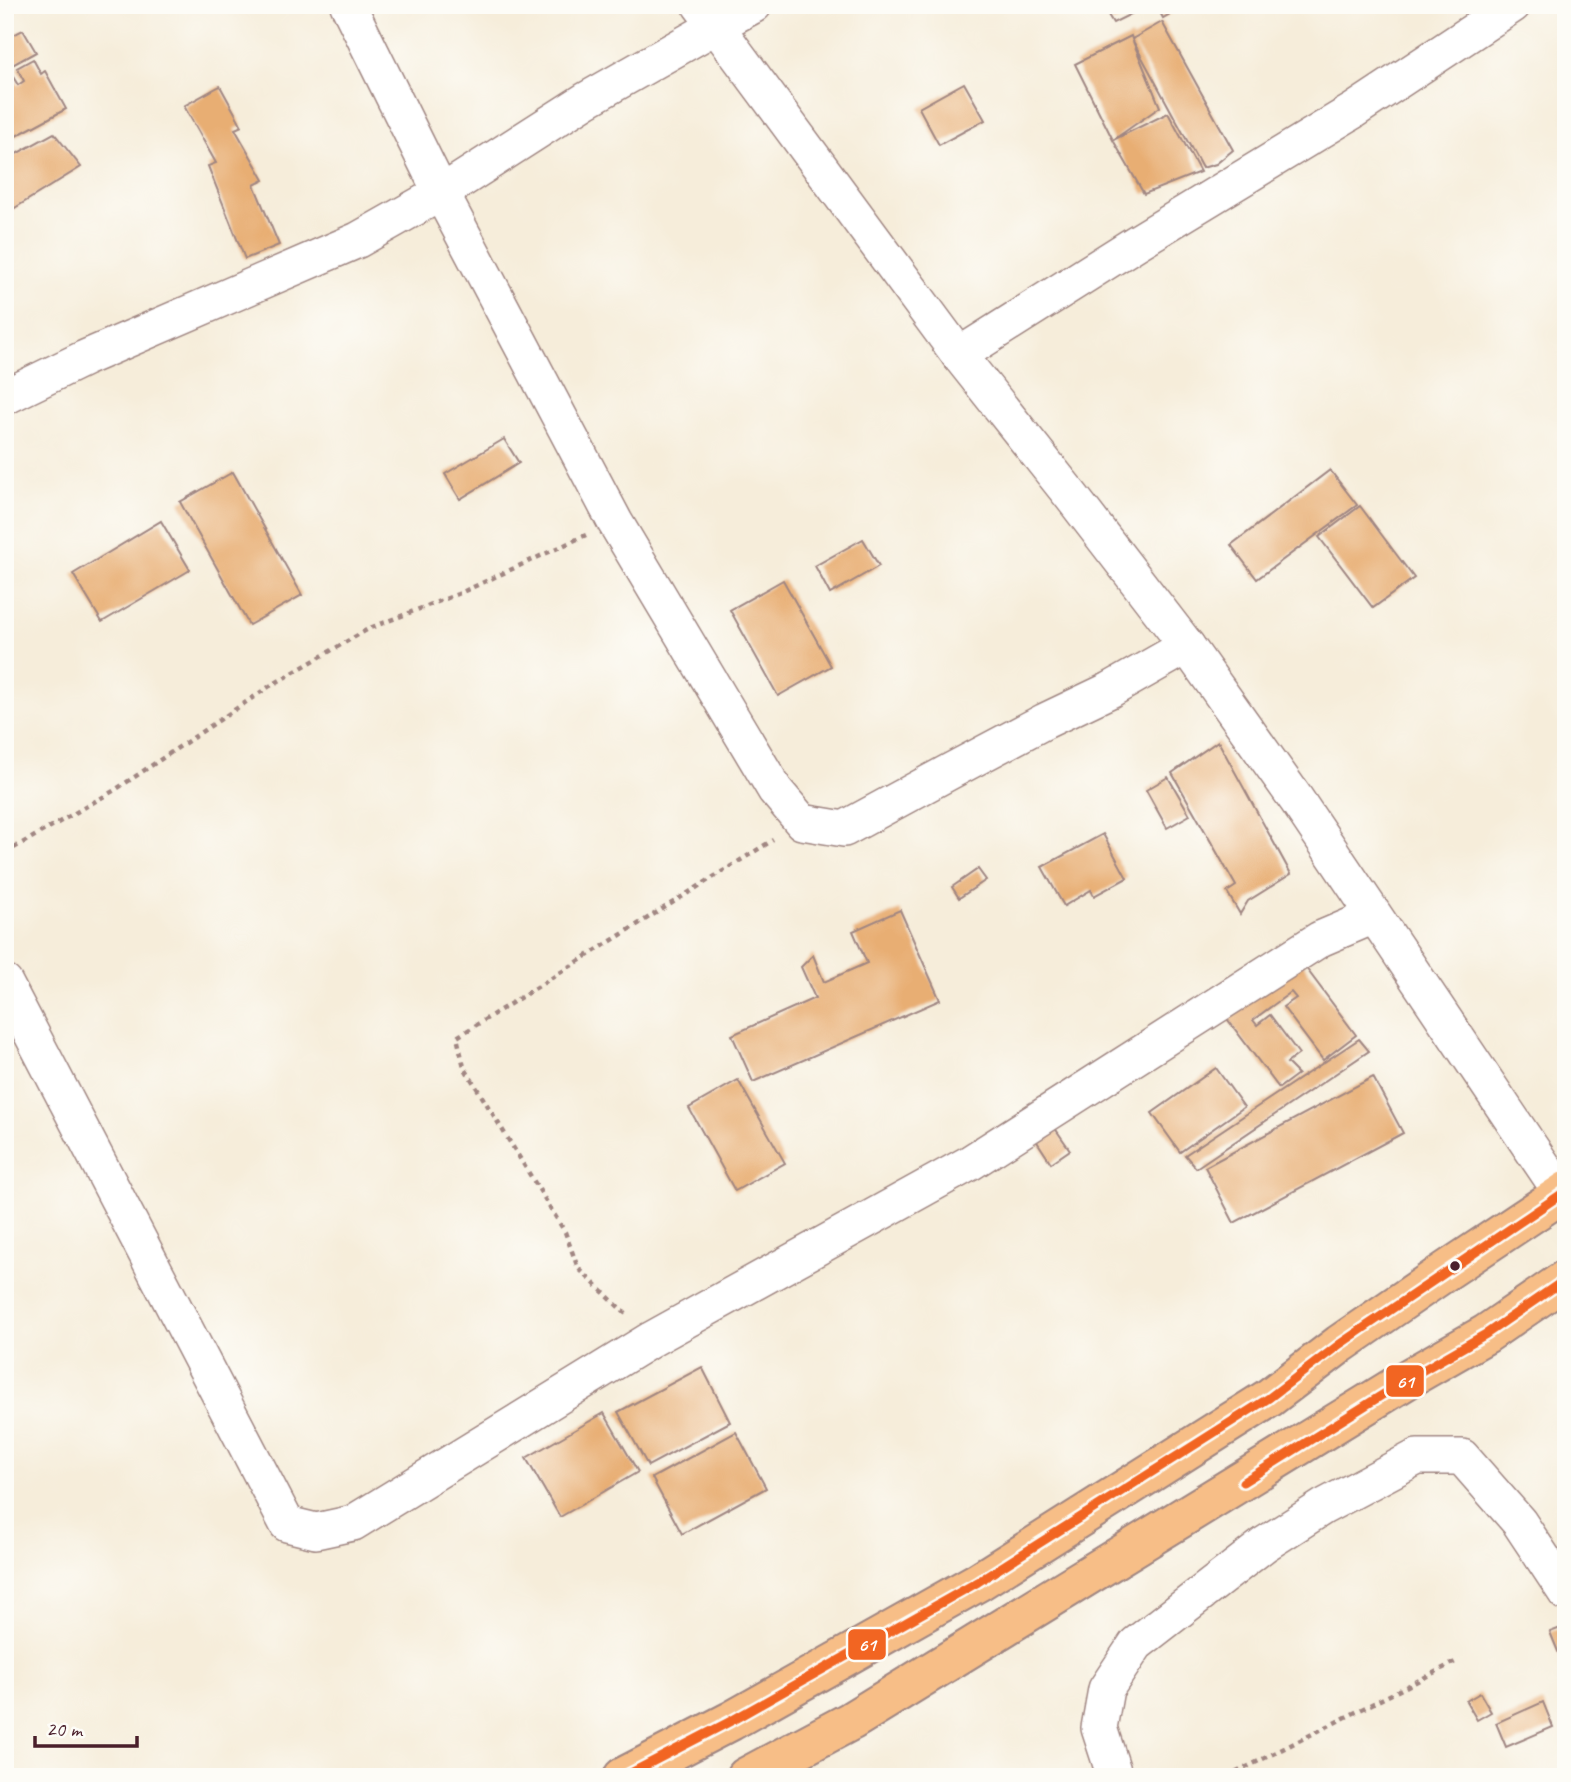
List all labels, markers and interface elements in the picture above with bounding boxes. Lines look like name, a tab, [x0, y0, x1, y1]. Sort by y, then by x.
unlabelled marker	[1448, 1259, 1462, 1273]
line badge: 61	[1385, 1364, 1425, 1398]
text: 61	[1396, 1370, 1416, 1394]
line badge: 61	[847, 1628, 887, 1661]
text: 61	[858, 1633, 878, 1657]
scale bar	[35, 1705, 136, 1749]
text: 20 m	[46, 1716, 84, 1742]

